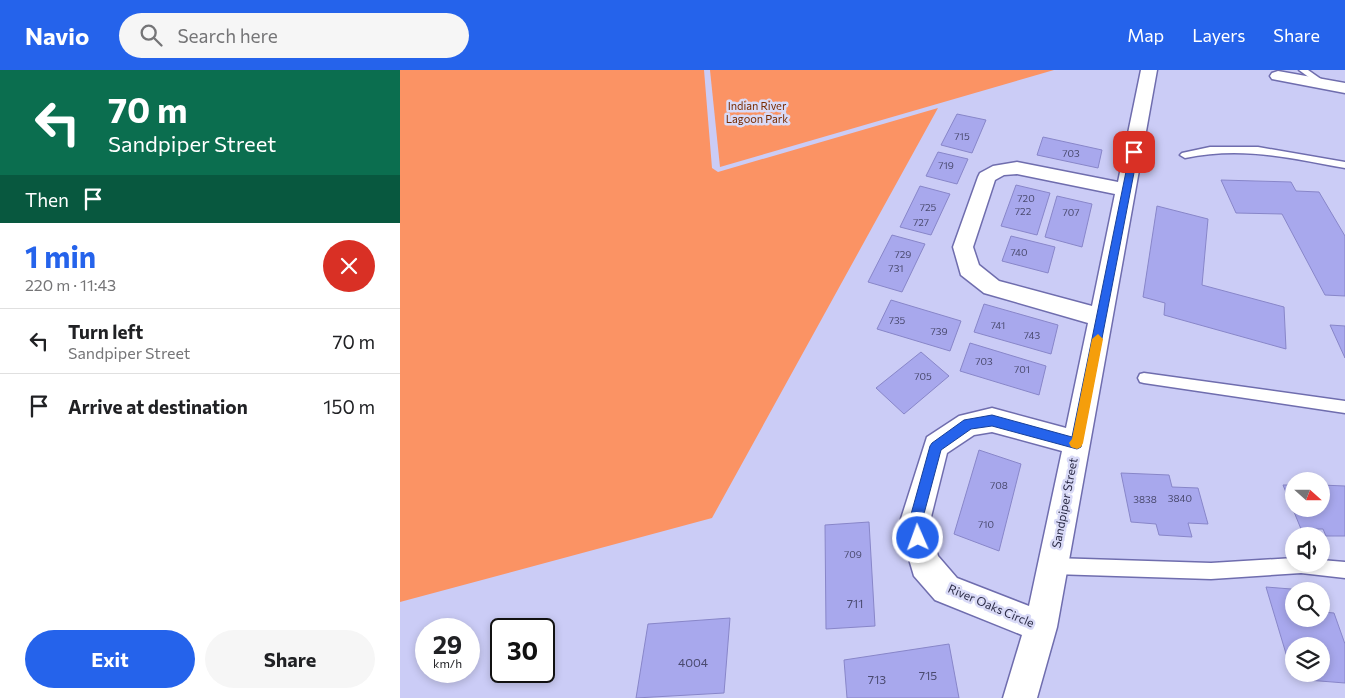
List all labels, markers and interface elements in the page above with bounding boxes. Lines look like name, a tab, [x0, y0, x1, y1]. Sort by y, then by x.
search box	[119, 13, 469, 58]
text: Navio	[25, 21, 89, 50]
icon: search	[137, 21, 165, 49]
text: Search here	[177, 24, 278, 47]
text: Map	[1127, 24, 1164, 46]
text: Layers	[1192, 24, 1245, 46]
text: Share	[1273, 24, 1320, 46]
text: 70 m	[108, 87, 188, 130]
icon: left	[25, 90, 90, 155]
park label: Indian River Lagoon Park	[726, 99, 788, 125]
text: Sandpiper Street	[108, 130, 276, 157]
house number: 715	[954, 130, 970, 142]
pin	[1113, 131, 1155, 173]
icon: arrive	[1120, 138, 1148, 166]
house number: 703	[1062, 147, 1080, 159]
house number: 719	[938, 159, 954, 171]
icon: arrive	[79, 185, 107, 213]
text: Then	[25, 188, 69, 211]
house number: 720	[1017, 192, 1035, 204]
house number: 725	[920, 201, 937, 213]
house number: 722	[1015, 205, 1032, 217]
house number: 707	[1062, 206, 1080, 218]
house number: 727	[913, 216, 929, 228]
text: 1 min	[25, 237, 96, 274]
button: close	[323, 240, 375, 292]
house number: 740	[1010, 246, 1028, 258]
house number: 729	[895, 248, 911, 260]
house number: 731	[888, 262, 904, 274]
text: 220 m · 11:43	[25, 275, 116, 294]
house number: 735	[889, 314, 906, 326]
house number: 741	[991, 319, 1005, 331]
text: Turn left	[68, 320, 143, 343]
house number: 739	[930, 325, 948, 337]
icon: left	[25, 327, 53, 355]
house number: 743	[1024, 329, 1040, 341]
text: 70 m	[332, 330, 375, 353]
text: Sandpiper Street	[68, 343, 190, 362]
house number: 703	[975, 355, 993, 367]
house number: 701	[1014, 363, 1030, 375]
house number: 705	[914, 370, 932, 382]
icon: arrive	[25, 392, 53, 420]
text: Arrive at destination	[68, 395, 248, 418]
text: 150 m	[323, 395, 375, 418]
street label: Sandpiper Street	[1048, 456, 1080, 549]
north arrow	[1285, 472, 1330, 518]
map controls	[1285, 472, 1330, 682]
house number: 708	[990, 479, 1008, 491]
house number: 3840	[1168, 492, 1192, 504]
house number: 3838	[1133, 493, 1157, 505]
position arrow	[891, 511, 943, 563]
house number: 710	[978, 518, 994, 530]
button: sound	[1285, 527, 1330, 572]
house number: 709	[844, 548, 862, 560]
street label: River Oaks Circle	[946, 581, 1036, 630]
button: search	[1285, 582, 1330, 627]
house number: 711	[847, 596, 863, 610]
speed limit sign: 30	[490, 618, 555, 683]
text: 29	[433, 629, 462, 659]
button: Exit	[25, 630, 195, 688]
button: Share	[205, 630, 375, 688]
button: layers	[1285, 637, 1330, 682]
house number: 4004	[678, 655, 708, 669]
text: km/h	[433, 656, 462, 670]
house number: 715	[919, 668, 937, 682]
house number: 713	[868, 672, 886, 686]

